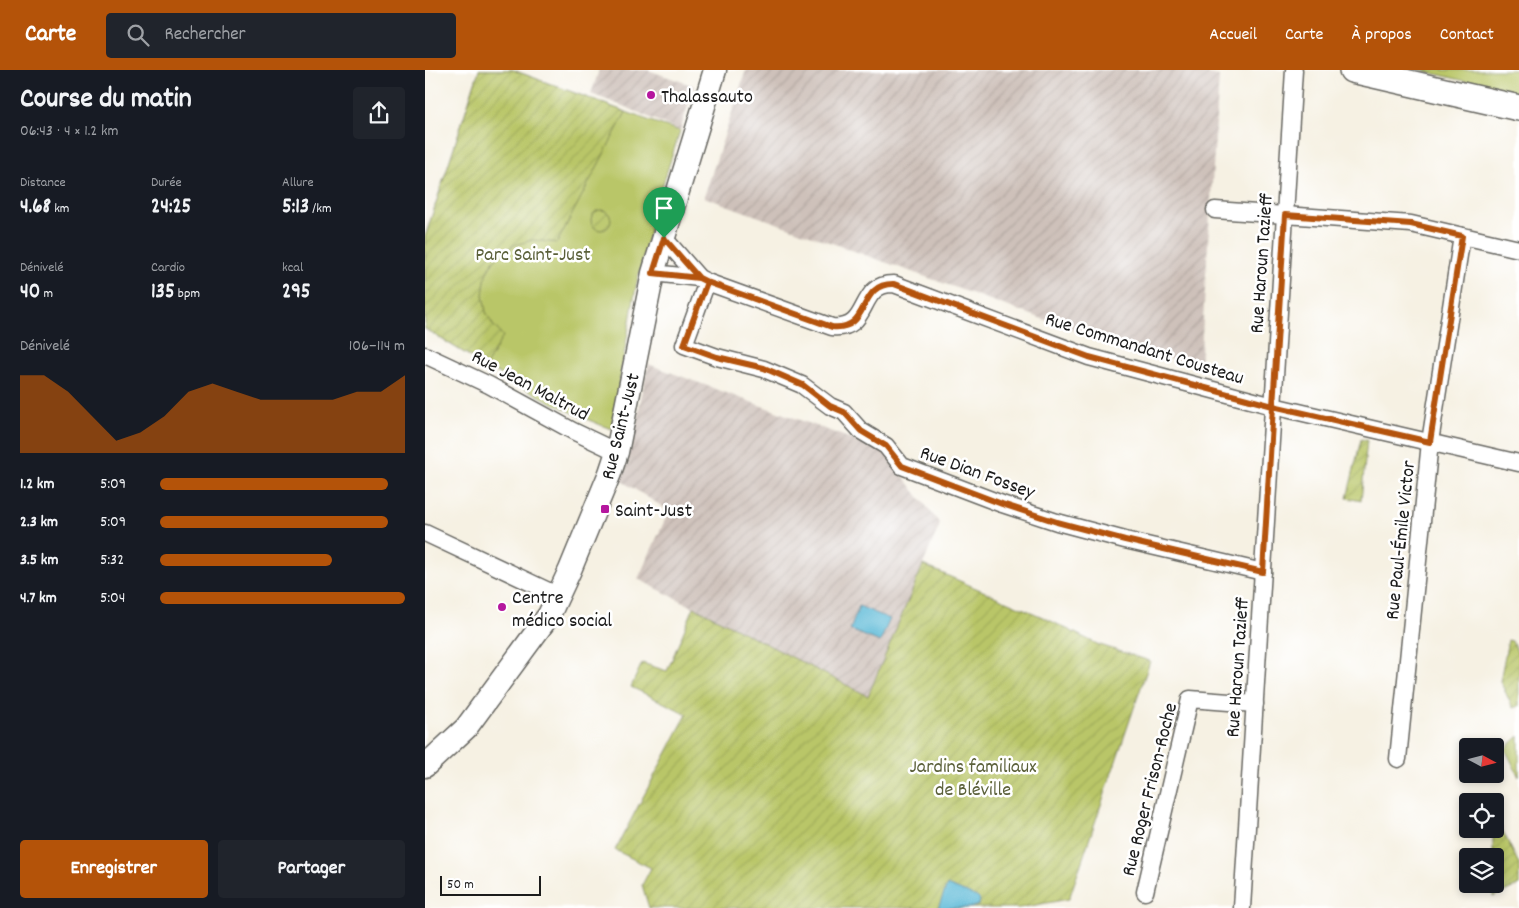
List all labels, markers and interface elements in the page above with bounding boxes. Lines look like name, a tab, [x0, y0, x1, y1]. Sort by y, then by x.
search box	[106, 13, 456, 58]
text: Carte	[25, 18, 76, 52]
icon: search	[124, 21, 152, 49]
text: Rechercher	[164, 22, 246, 49]
text: Accueil	[1209, 23, 1257, 48]
text: Carte	[1285, 23, 1324, 48]
text: À propos	[1352, 23, 1412, 48]
text: Contact	[1440, 23, 1494, 48]
text: Course du matin	[20, 81, 192, 121]
place label: Thalassauto	[661, 84, 753, 112]
button: share	[353, 87, 405, 139]
marker: Thalassauto	[645, 89, 657, 101]
text: 06:43 · 4 × 1.2 km	[20, 120, 119, 143]
text: Distance	[20, 173, 66, 193]
text: Durée	[151, 173, 182, 193]
text: Allure	[282, 173, 314, 193]
pin	[643, 187, 685, 238]
street label: Rue Haroun Tazieff	[1244, 192, 1282, 335]
text: 4.68	[20, 193, 51, 223]
text: 24:25	[151, 193, 191, 223]
text: 5:13	[282, 193, 309, 223]
icon: arrive	[650, 194, 678, 222]
text: km	[51, 199, 70, 219]
text: /km	[309, 199, 332, 219]
park label: Parc Saint-Just	[475, 242, 591, 270]
text: Dénivelé	[20, 258, 64, 278]
text: Cardio	[151, 258, 185, 278]
text: kcal	[282, 258, 303, 278]
text: 40	[20, 278, 40, 308]
text: 135	[151, 278, 175, 308]
text: 295	[282, 278, 311, 308]
text: m	[40, 284, 53, 304]
text: bpm	[175, 284, 200, 304]
street label: Rue Commandant Cousteau	[1041, 306, 1247, 393]
text: Dénivelé	[20, 335, 70, 358]
text: 106–114 m	[349, 335, 405, 358]
street label: Rue Jean Maltrud	[466, 344, 593, 429]
street label: Rue Saint-Just	[595, 371, 649, 483]
street label: Rue Dian Fossey	[916, 440, 1039, 508]
street label: Rue Paul-Émile Victor	[1380, 459, 1424, 621]
text: 1.2 km	[20, 473, 54, 496]
text: 5:09	[100, 473, 126, 496]
place label: Saint-Just	[615, 498, 692, 526]
marker: Saint-Just	[599, 503, 611, 515]
text: 2.3 km	[20, 511, 58, 534]
text: 5:09	[100, 511, 126, 534]
text: 3.5 km	[20, 549, 58, 572]
text: 5:32	[100, 549, 124, 572]
place label: Centre médico social	[512, 585, 612, 636]
text: 4.7 km	[20, 587, 57, 610]
text: 5:04	[100, 587, 125, 610]
street label: Rue Haroun Tazieff	[1220, 596, 1258, 739]
marker: Centre médico social	[496, 601, 508, 613]
street label: Rue Roger Frison-Roche	[1116, 700, 1186, 879]
north arrow	[1459, 738, 1504, 782]
map controls	[1459, 738, 1504, 893]
park label: Jardins familiaux de Bléville	[909, 754, 1037, 805]
button: locate	[1459, 793, 1504, 838]
button: Enregistrer	[20, 840, 208, 898]
button: Partager	[218, 840, 405, 898]
button: layers	[1459, 848, 1504, 893]
scale bar	[440, 873, 541, 896]
text: 50 m	[447, 875, 474, 895]

